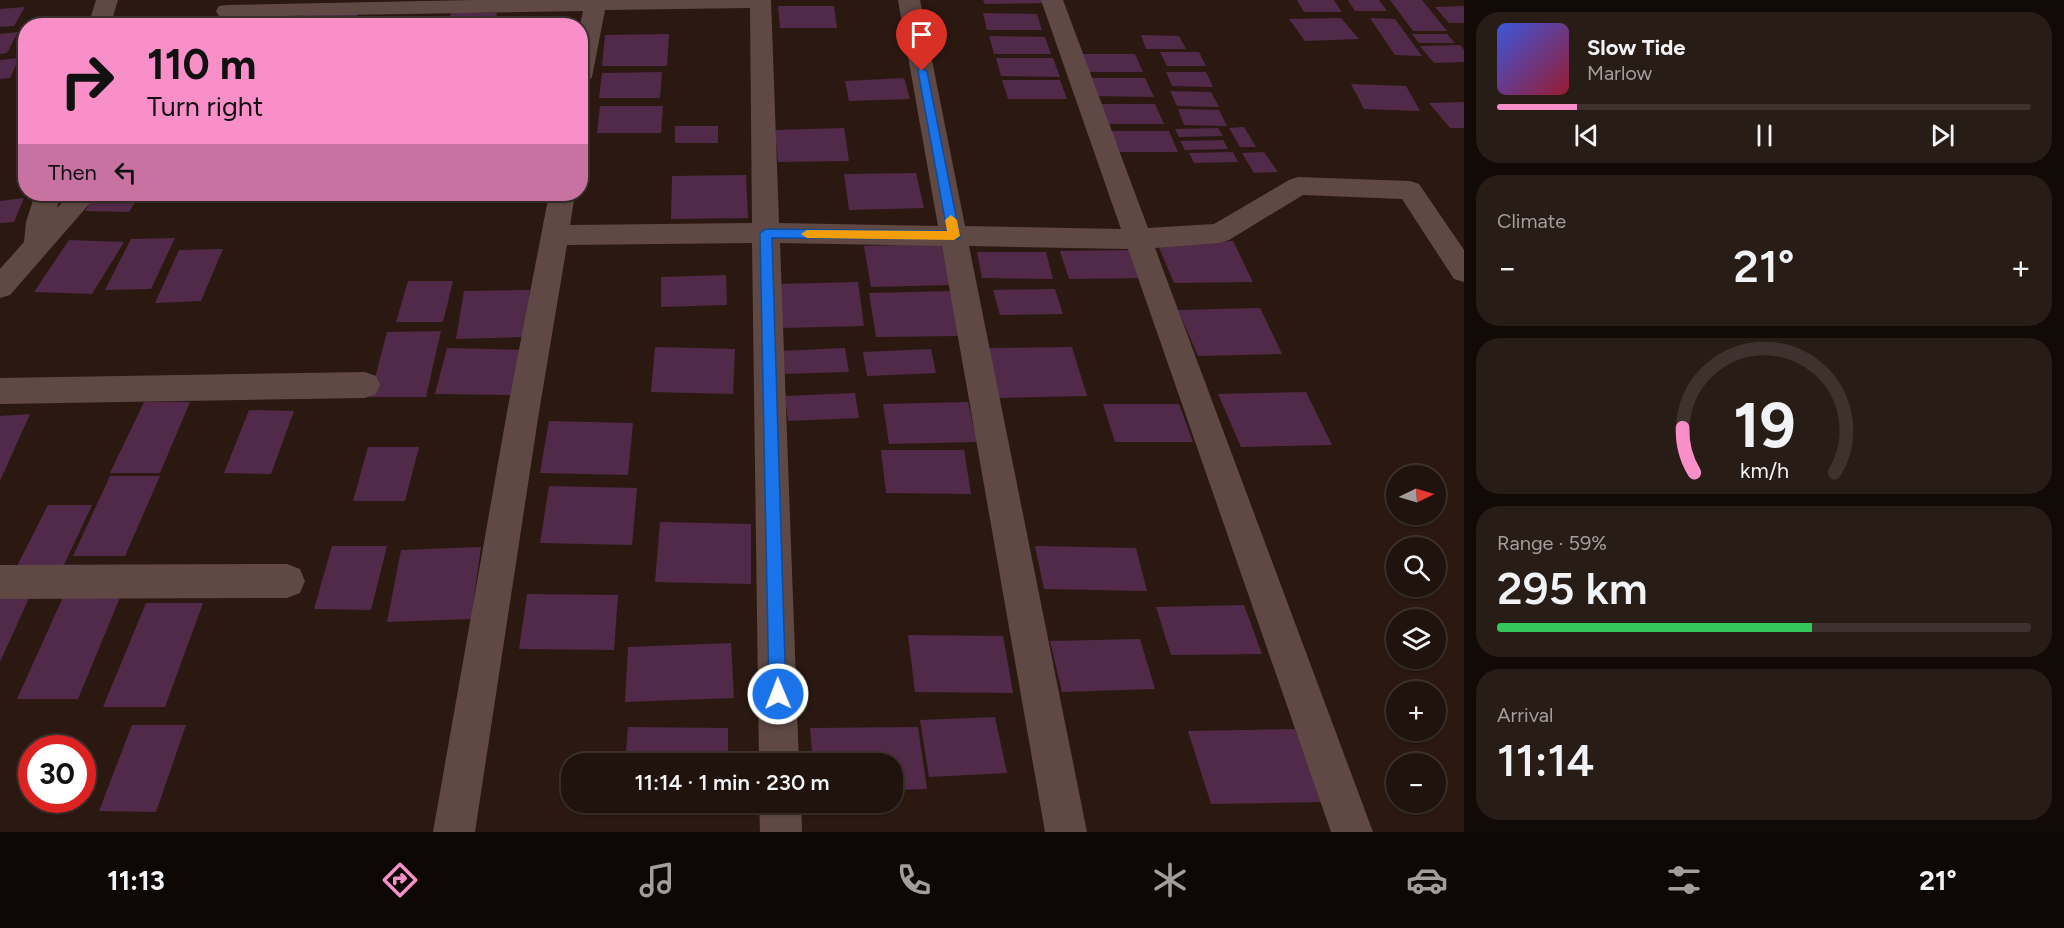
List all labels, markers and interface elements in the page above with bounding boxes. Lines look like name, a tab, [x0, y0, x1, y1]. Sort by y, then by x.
pin	[896, 9, 947, 71]
icon: arrive	[905, 18, 938, 51]
text: Slow Tide	[1587, 34, 1686, 61]
text: 110 m	[147, 39, 256, 90]
icon: right	[48, 42, 126, 120]
text: Marlow	[1587, 61, 1652, 85]
text: Turn right	[147, 90, 263, 123]
icon: previous	[1570, 119, 1603, 152]
icon: pause	[1748, 119, 1781, 152]
icon: next	[1926, 119, 1959, 152]
icon: left	[109, 156, 142, 189]
text: Then	[48, 159, 97, 186]
text: Climate	[1497, 209, 1566, 233]
text: 21°	[1733, 239, 1795, 293]
text: −	[1497, 248, 1518, 287]
text: +	[2010, 248, 2031, 287]
text: 19	[1733, 388, 1795, 463]
text: km/h	[1740, 458, 1788, 483]
north arrow	[1386, 465, 1446, 525]
map controls	[1386, 465, 1446, 813]
text: Range · 59%	[1497, 531, 1607, 555]
button: search	[1386, 537, 1446, 597]
text: 295 km	[1497, 561, 1648, 615]
button: layers	[1386, 609, 1446, 669]
position arrow	[746, 662, 810, 726]
button: +	[1386, 681, 1446, 741]
text: Arrival	[1497, 703, 1553, 727]
text: 11:14	[1497, 733, 1595, 787]
speed limit sign: 30	[18, 735, 96, 813]
button: −	[1386, 753, 1446, 813]
text: 11:14 · 1 min · 230 m	[635, 769, 829, 796]
icon: directions	[379, 859, 421, 901]
icon: music	[636, 859, 678, 901]
icon: phone	[893, 859, 935, 901]
icon: climate	[1149, 859, 1191, 901]
icon: car	[1406, 859, 1448, 901]
icon: filters	[1663, 859, 1705, 901]
text: 11:13	[107, 864, 165, 897]
text: 21°	[1919, 864, 1957, 897]

